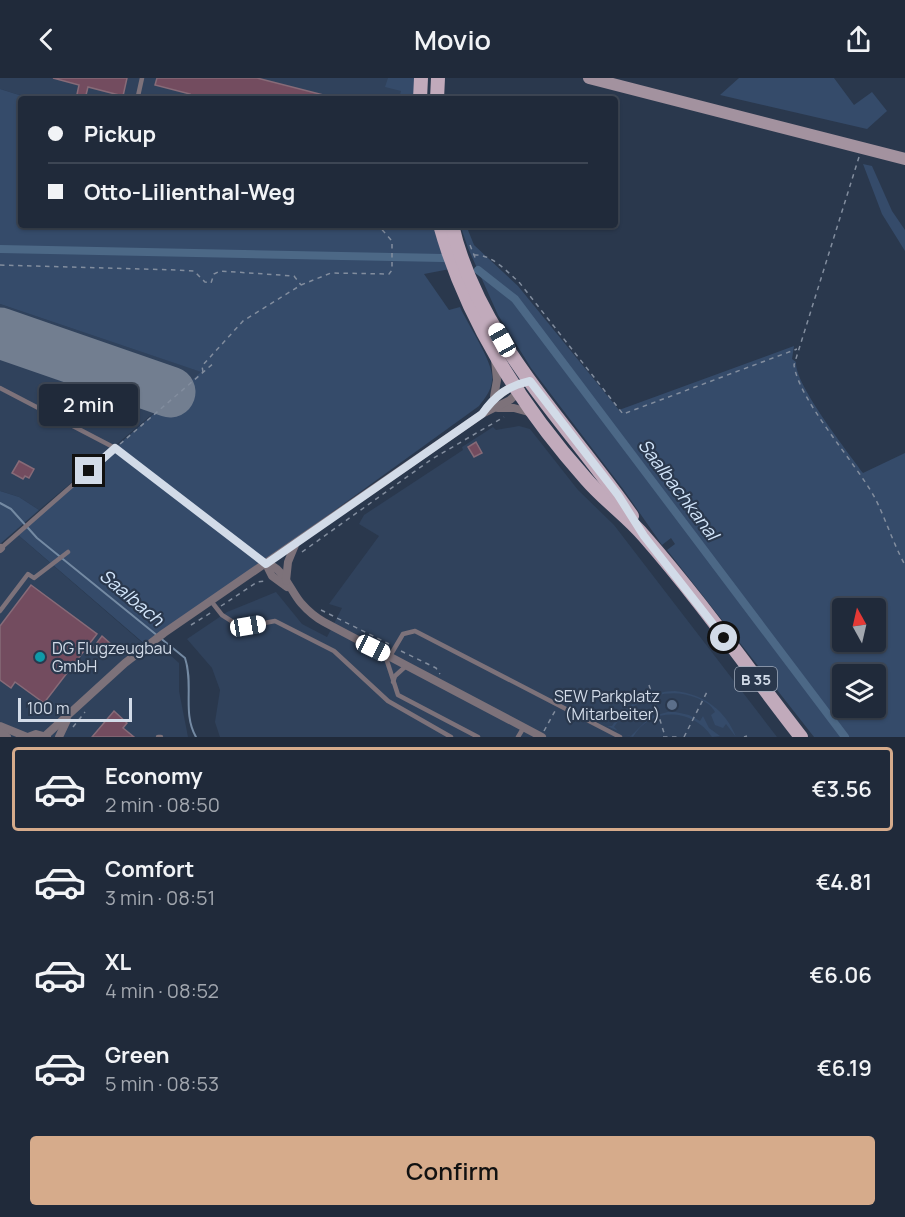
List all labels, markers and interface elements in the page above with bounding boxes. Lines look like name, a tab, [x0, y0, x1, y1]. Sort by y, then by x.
text: Movio	[414, 21, 491, 58]
icon: back	[30, 23, 63, 56]
icon: share	[842, 23, 875, 56]
text: Pickup	[84, 119, 156, 149]
text: Otto-Lilienthal-Weg	[84, 177, 295, 207]
car	[485, 320, 519, 360]
callout: 2 min	[40, 384, 138, 426]
text: 2 min	[63, 391, 114, 418]
water label: Saalbachkanal	[633, 434, 727, 547]
route end	[75, 457, 102, 484]
water label: Saalbach	[95, 563, 170, 632]
north arrow	[832, 598, 886, 652]
map controls	[832, 598, 886, 718]
car	[229, 614, 267, 638]
route start	[710, 624, 737, 651]
car	[353, 632, 393, 664]
place label: DG Flugzeugbau GmbH	[52, 637, 172, 677]
marker: DG Flugzeugbau GmbH	[33, 650, 47, 664]
button: layers	[832, 664, 886, 718]
road number: B 35	[735, 667, 777, 691]
place label: SEW Parkplatz (Mitarbeiter)	[554, 685, 660, 725]
scale bar	[18, 695, 132, 722]
text: 100 m	[27, 697, 70, 719]
marker: SEW Parkplatz (Mitarbeiter)	[665, 698, 679, 712]
text: Economy	[105, 761, 203, 791]
icon: car	[33, 762, 87, 816]
text: €3.56	[812, 774, 872, 804]
text: 2 min · 08:50	[105, 791, 220, 818]
text: Comfort	[105, 854, 194, 884]
icon: car	[33, 855, 87, 909]
text: €4.81	[816, 867, 872, 897]
text: 3 min · 08:51	[105, 884, 215, 911]
text: XL	[105, 947, 131, 977]
icon: car	[33, 948, 87, 1002]
text: €6.06	[809, 960, 872, 990]
text: 4 min · 08:52	[105, 977, 219, 1004]
text: Green	[105, 1040, 170, 1070]
icon: car	[33, 1041, 87, 1095]
text: €6.19	[817, 1053, 872, 1083]
text: 5 min · 08:53	[105, 1070, 219, 1097]
button: Confirm	[30, 1136, 875, 1205]

